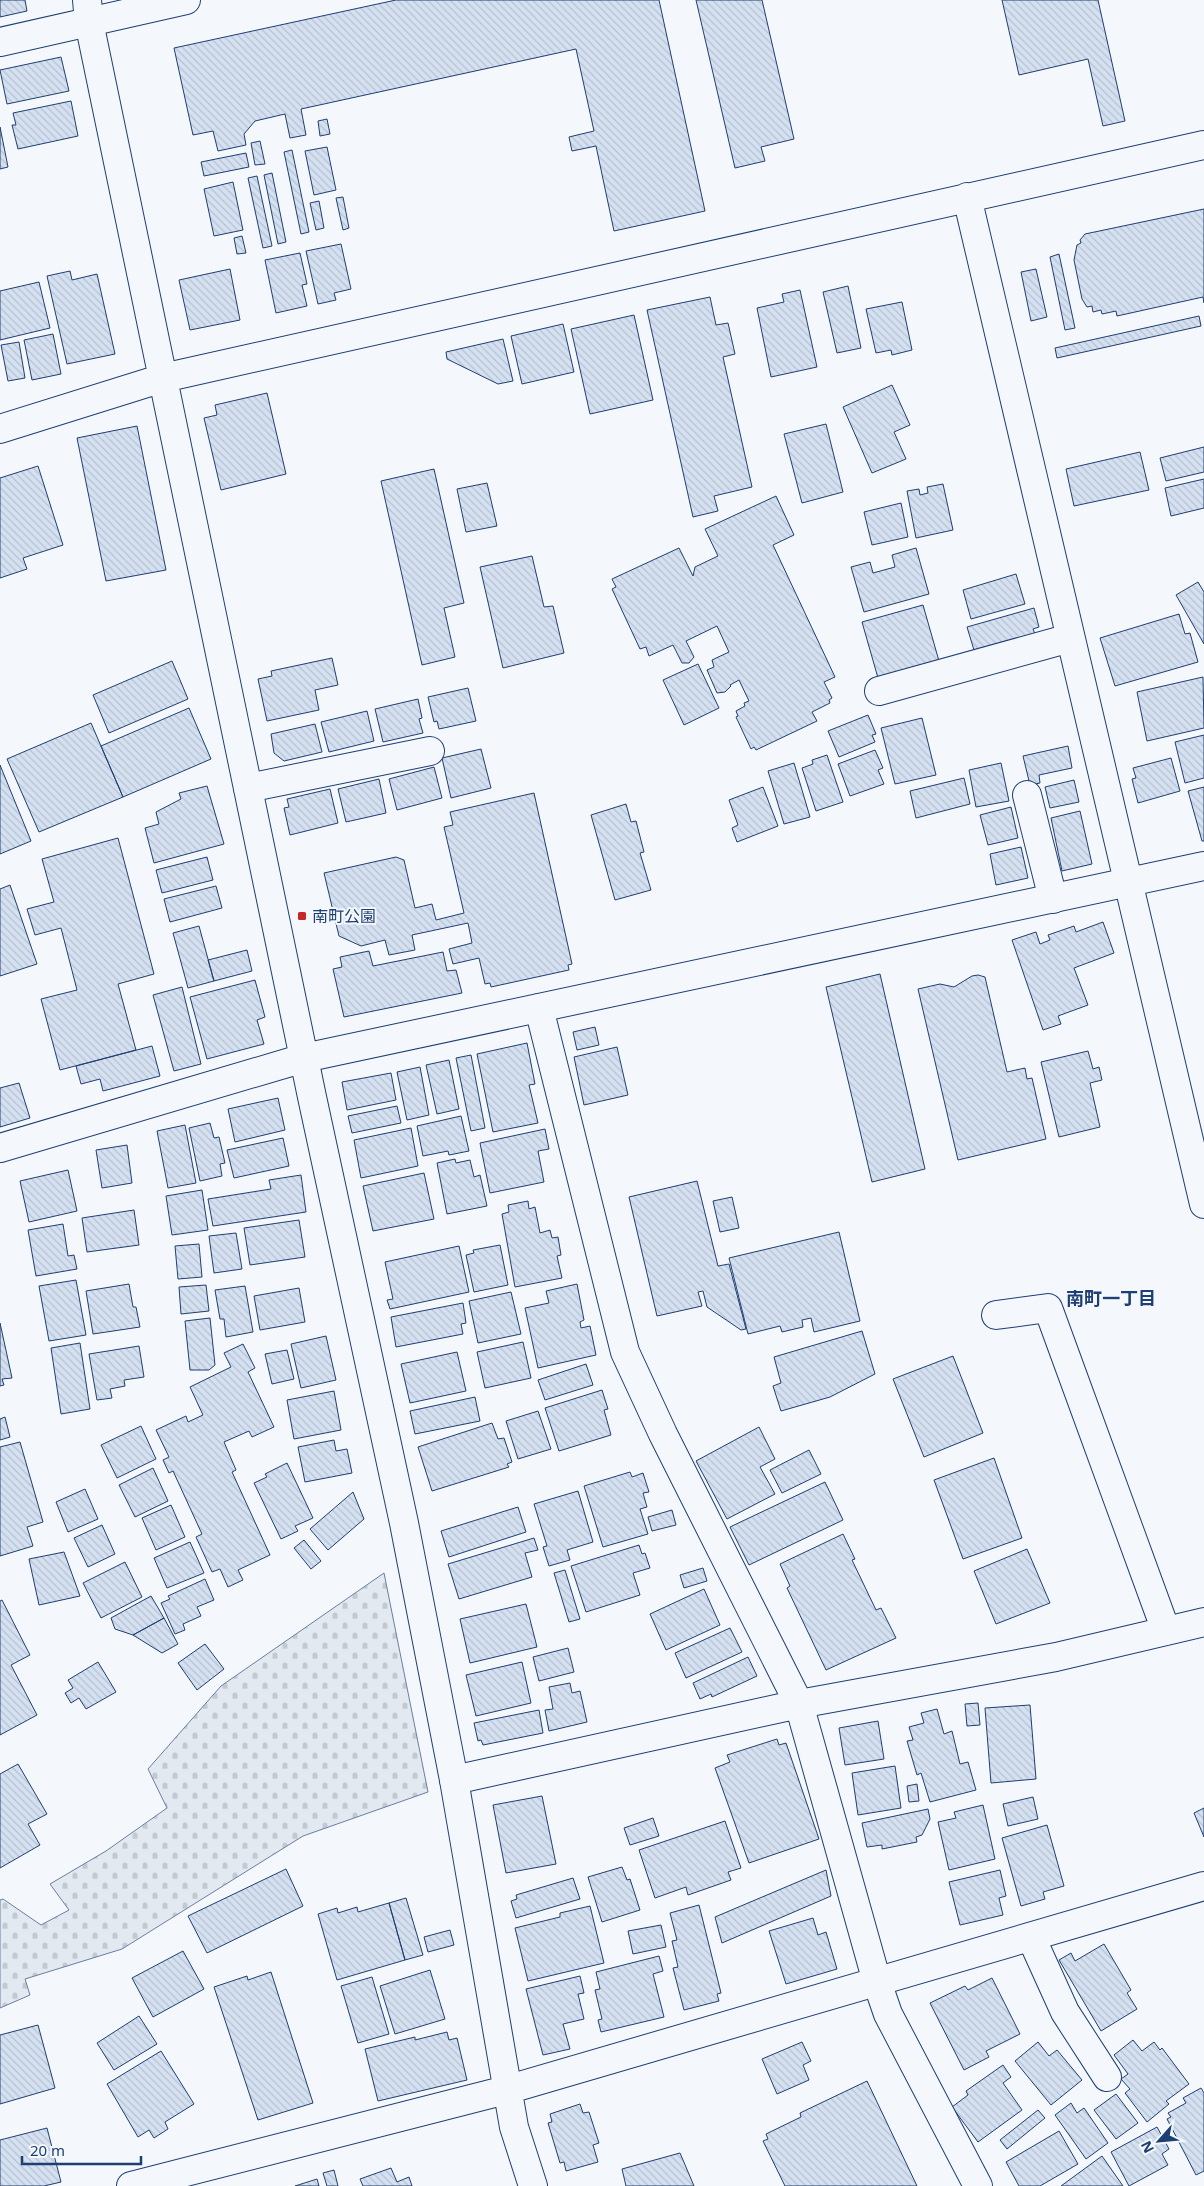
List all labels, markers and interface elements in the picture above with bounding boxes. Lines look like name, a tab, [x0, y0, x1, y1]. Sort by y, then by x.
place label: 南町公園	[312, 905, 376, 927]
marker: 南町公園	[296, 910, 308, 922]
district label: 南町一丁目	[1066, 1286, 1156, 1310]
north arrow	[1134, 2116, 1184, 2166]
scale bar	[22, 2134, 141, 2166]
text: N	[1136, 2138, 1158, 2157]
text: 20 m	[30, 2140, 65, 2160]

